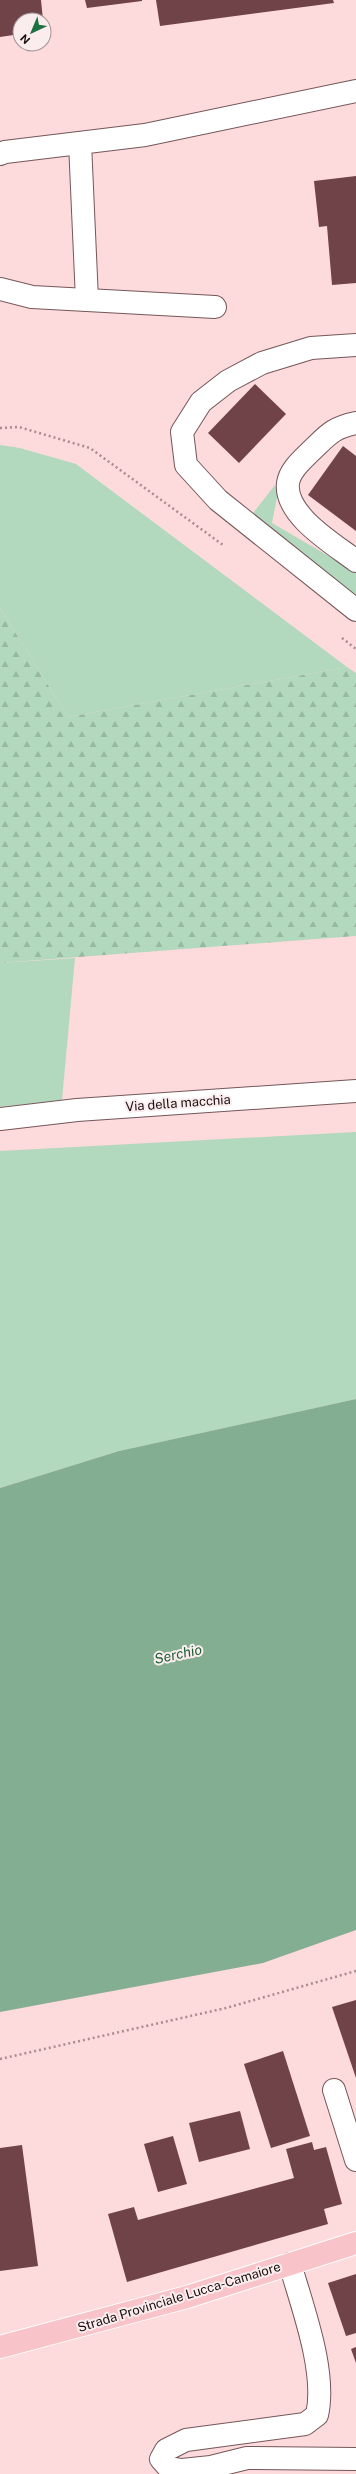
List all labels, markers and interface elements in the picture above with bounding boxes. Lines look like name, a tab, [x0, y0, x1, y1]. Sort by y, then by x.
north arrow	[12, 12, 52, 52]
text: N	[18, 32, 32, 46]
street label: Via della macchia	[125, 1092, 231, 1114]
water label: Serchio	[153, 1641, 204, 1667]
street label: Strada Provinciale Lucca-Camaiore	[76, 2259, 282, 2335]

